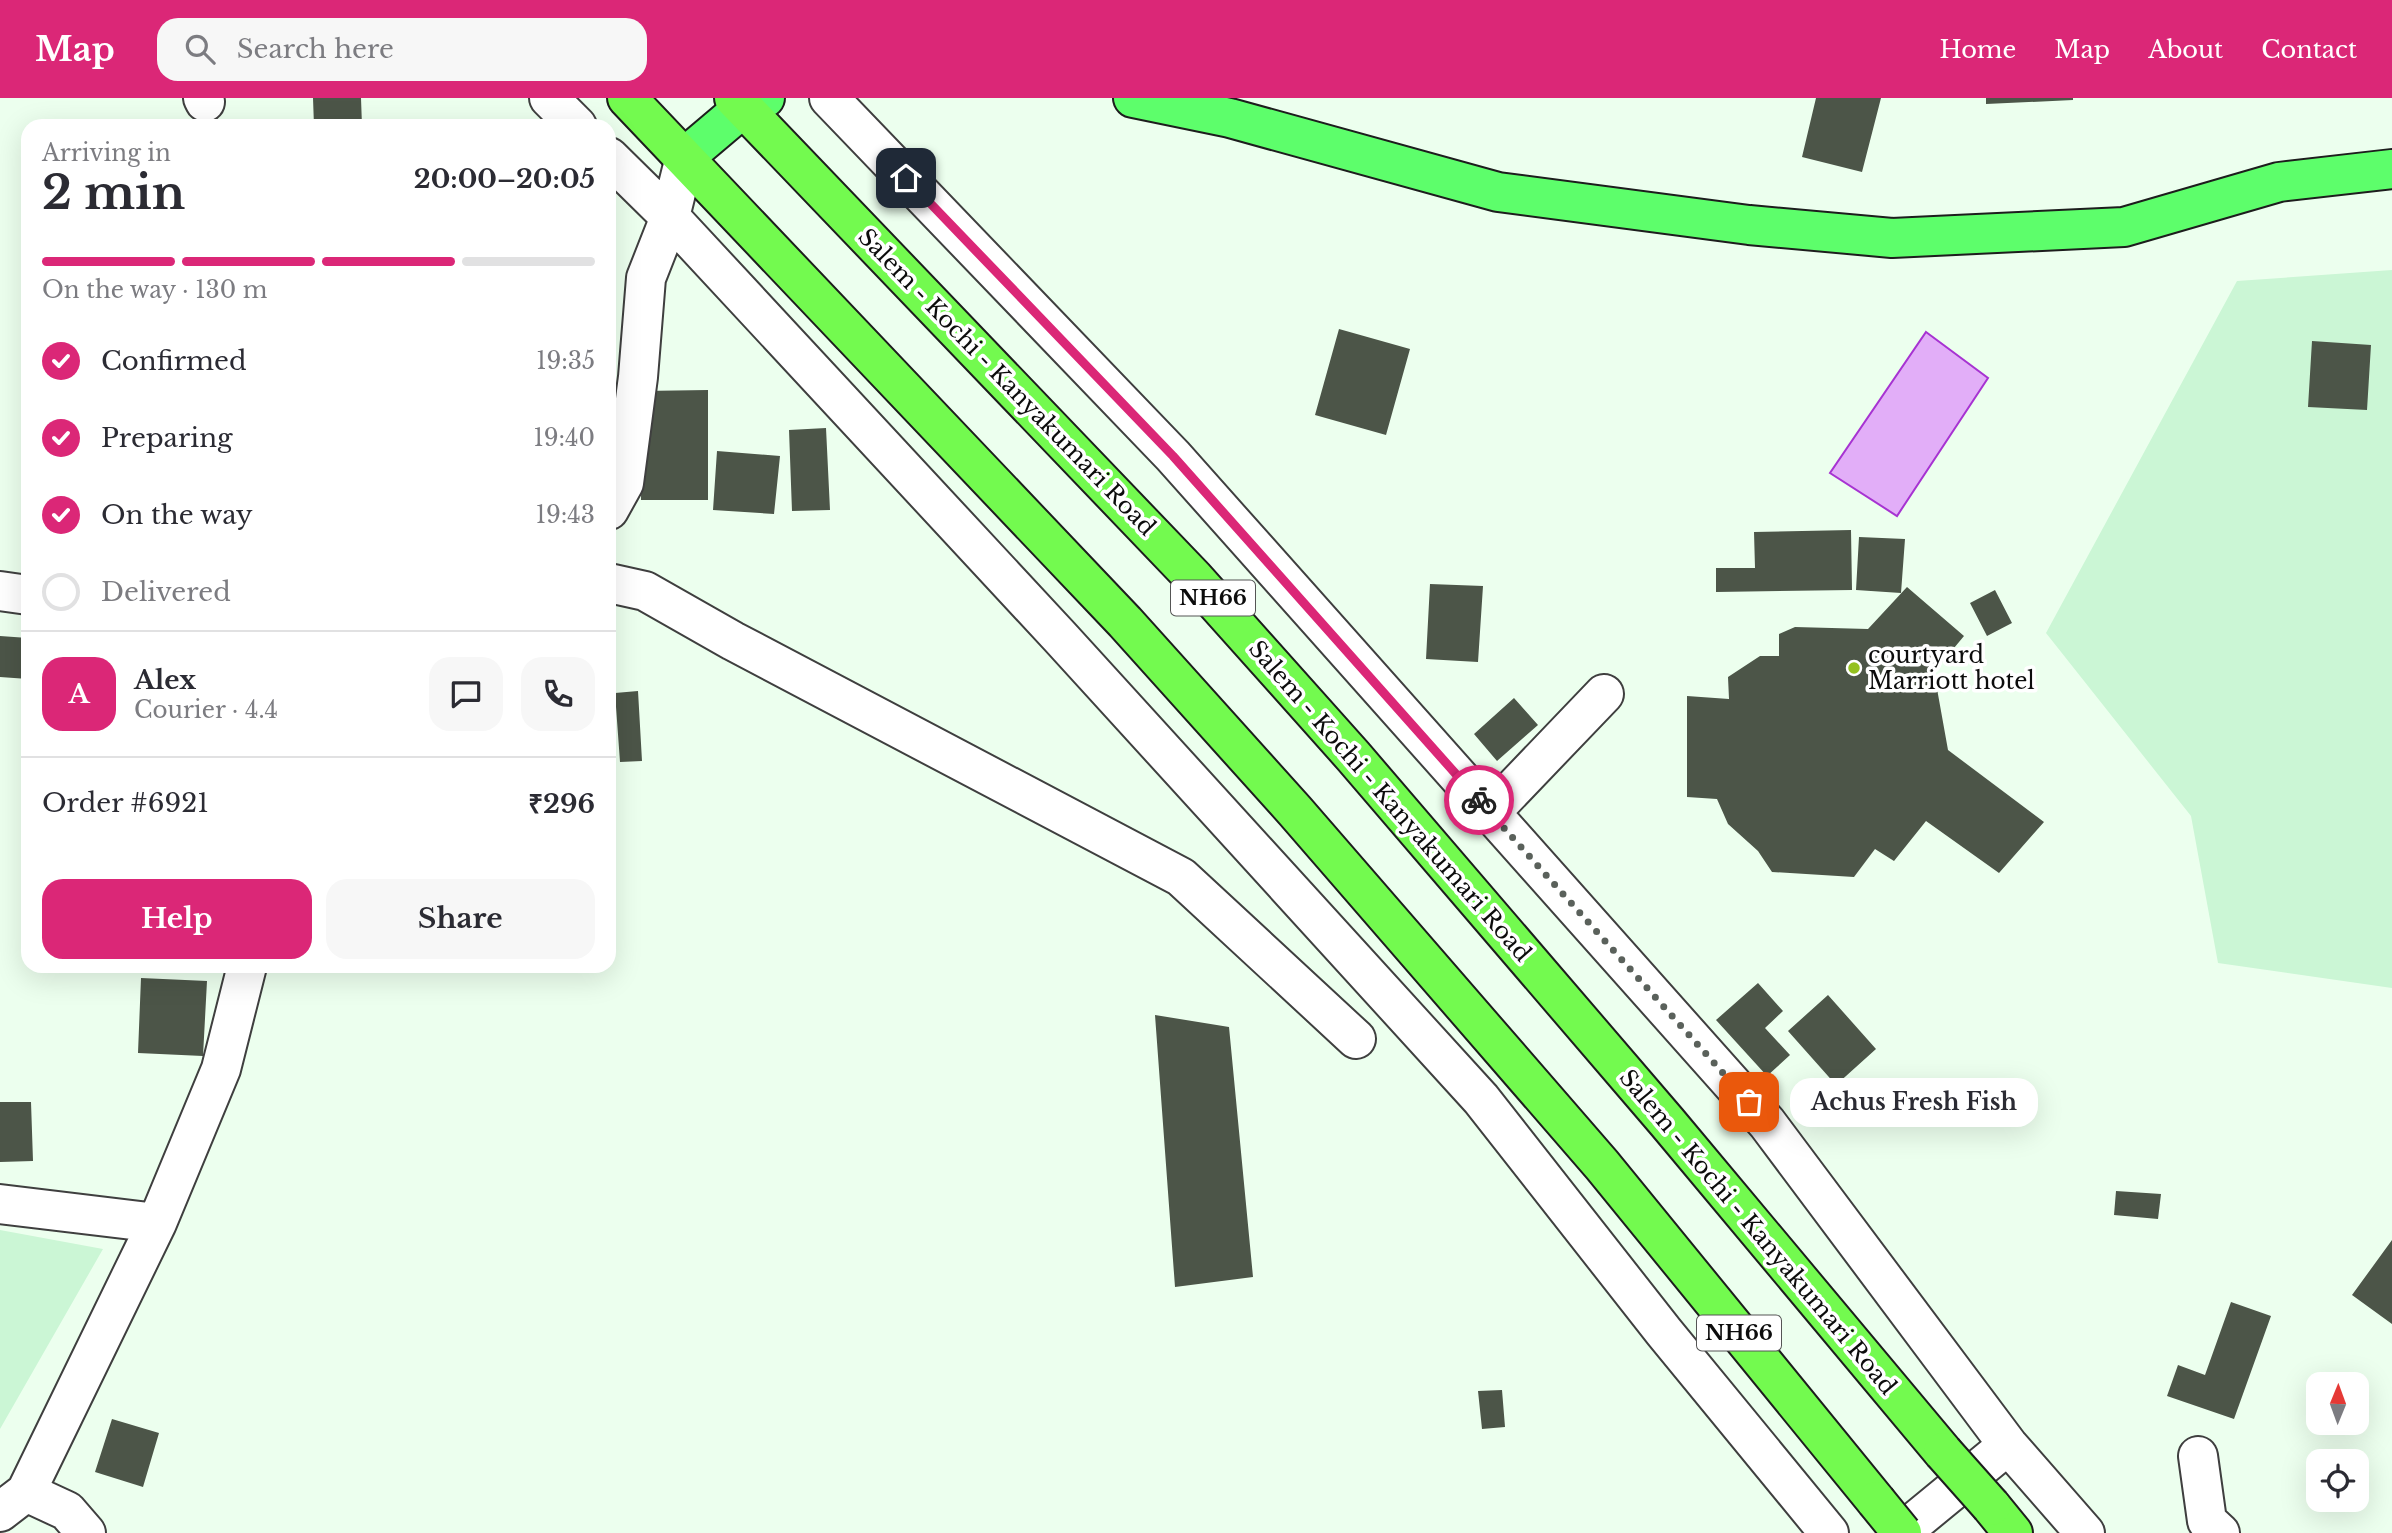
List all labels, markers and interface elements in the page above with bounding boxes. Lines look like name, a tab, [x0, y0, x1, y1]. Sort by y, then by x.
search box	[157, 18, 647, 81]
text: Map	[35, 29, 115, 70]
icon: search	[181, 30, 219, 68]
text: Search here	[237, 33, 394, 65]
text: Home	[1940, 35, 2016, 64]
text: Map	[2054, 35, 2110, 64]
text: About	[2148, 35, 2223, 64]
text: Contact	[2261, 35, 2357, 64]
text: Arriving in	[42, 139, 171, 167]
pin	[876, 148, 936, 208]
icon: home	[887, 159, 925, 197]
text: 20:00–20:05	[414, 163, 595, 195]
text: 2 min	[42, 164, 185, 221]
street label: Salem - Kochi - Kanyakumari Road	[853, 223, 1161, 541]
text: On the way · 130 m	[42, 276, 267, 304]
icon: check	[42, 342, 80, 380]
text: Confirmed	[101, 345, 246, 377]
text: 19:35	[536, 347, 595, 375]
icon: check	[42, 419, 80, 457]
text: Preparing	[101, 422, 233, 454]
text: 19:40	[534, 424, 595, 452]
icon: check	[42, 496, 80, 534]
text: On the way	[101, 499, 253, 531]
text: 19:43	[536, 501, 595, 529]
text: Delivered	[101, 576, 231, 608]
road number: NH66	[1171, 580, 1255, 616]
street label: Salem - Kochi - Kanyakumari Road	[1243, 635, 1537, 967]
place label: courtyard Marriott hotel	[1868, 641, 2035, 695]
button: chat	[429, 657, 503, 731]
button: phone	[521, 657, 595, 731]
marker: courtyard Marriott hotel	[1846, 660, 1862, 676]
text: Alex	[134, 664, 196, 696]
text: A	[68, 678, 90, 710]
text: Courier · 4.4	[134, 696, 278, 724]
courier	[1444, 765, 1514, 835]
icon: bike	[1460, 781, 1498, 819]
text: Order #6921	[42, 787, 209, 819]
text: ₹296	[528, 788, 595, 820]
button: Help	[42, 879, 312, 959]
button: Share	[326, 879, 595, 959]
street label: Salem - Kochi - Kanyakumari Road	[1614, 1064, 1902, 1400]
pin	[1719, 1072, 1779, 1132]
callout: Achus Fresh Fish	[1791, 1077, 2040, 1126]
icon: bag	[1730, 1083, 1768, 1121]
text: Achus Fresh Fish	[1811, 1088, 2017, 1116]
road number: NH66	[1697, 1316, 1781, 1350]
north arrow	[2306, 1372, 2370, 1435]
map controls	[2306, 1372, 2369, 1512]
button: locate	[2306, 1449, 2369, 1512]

